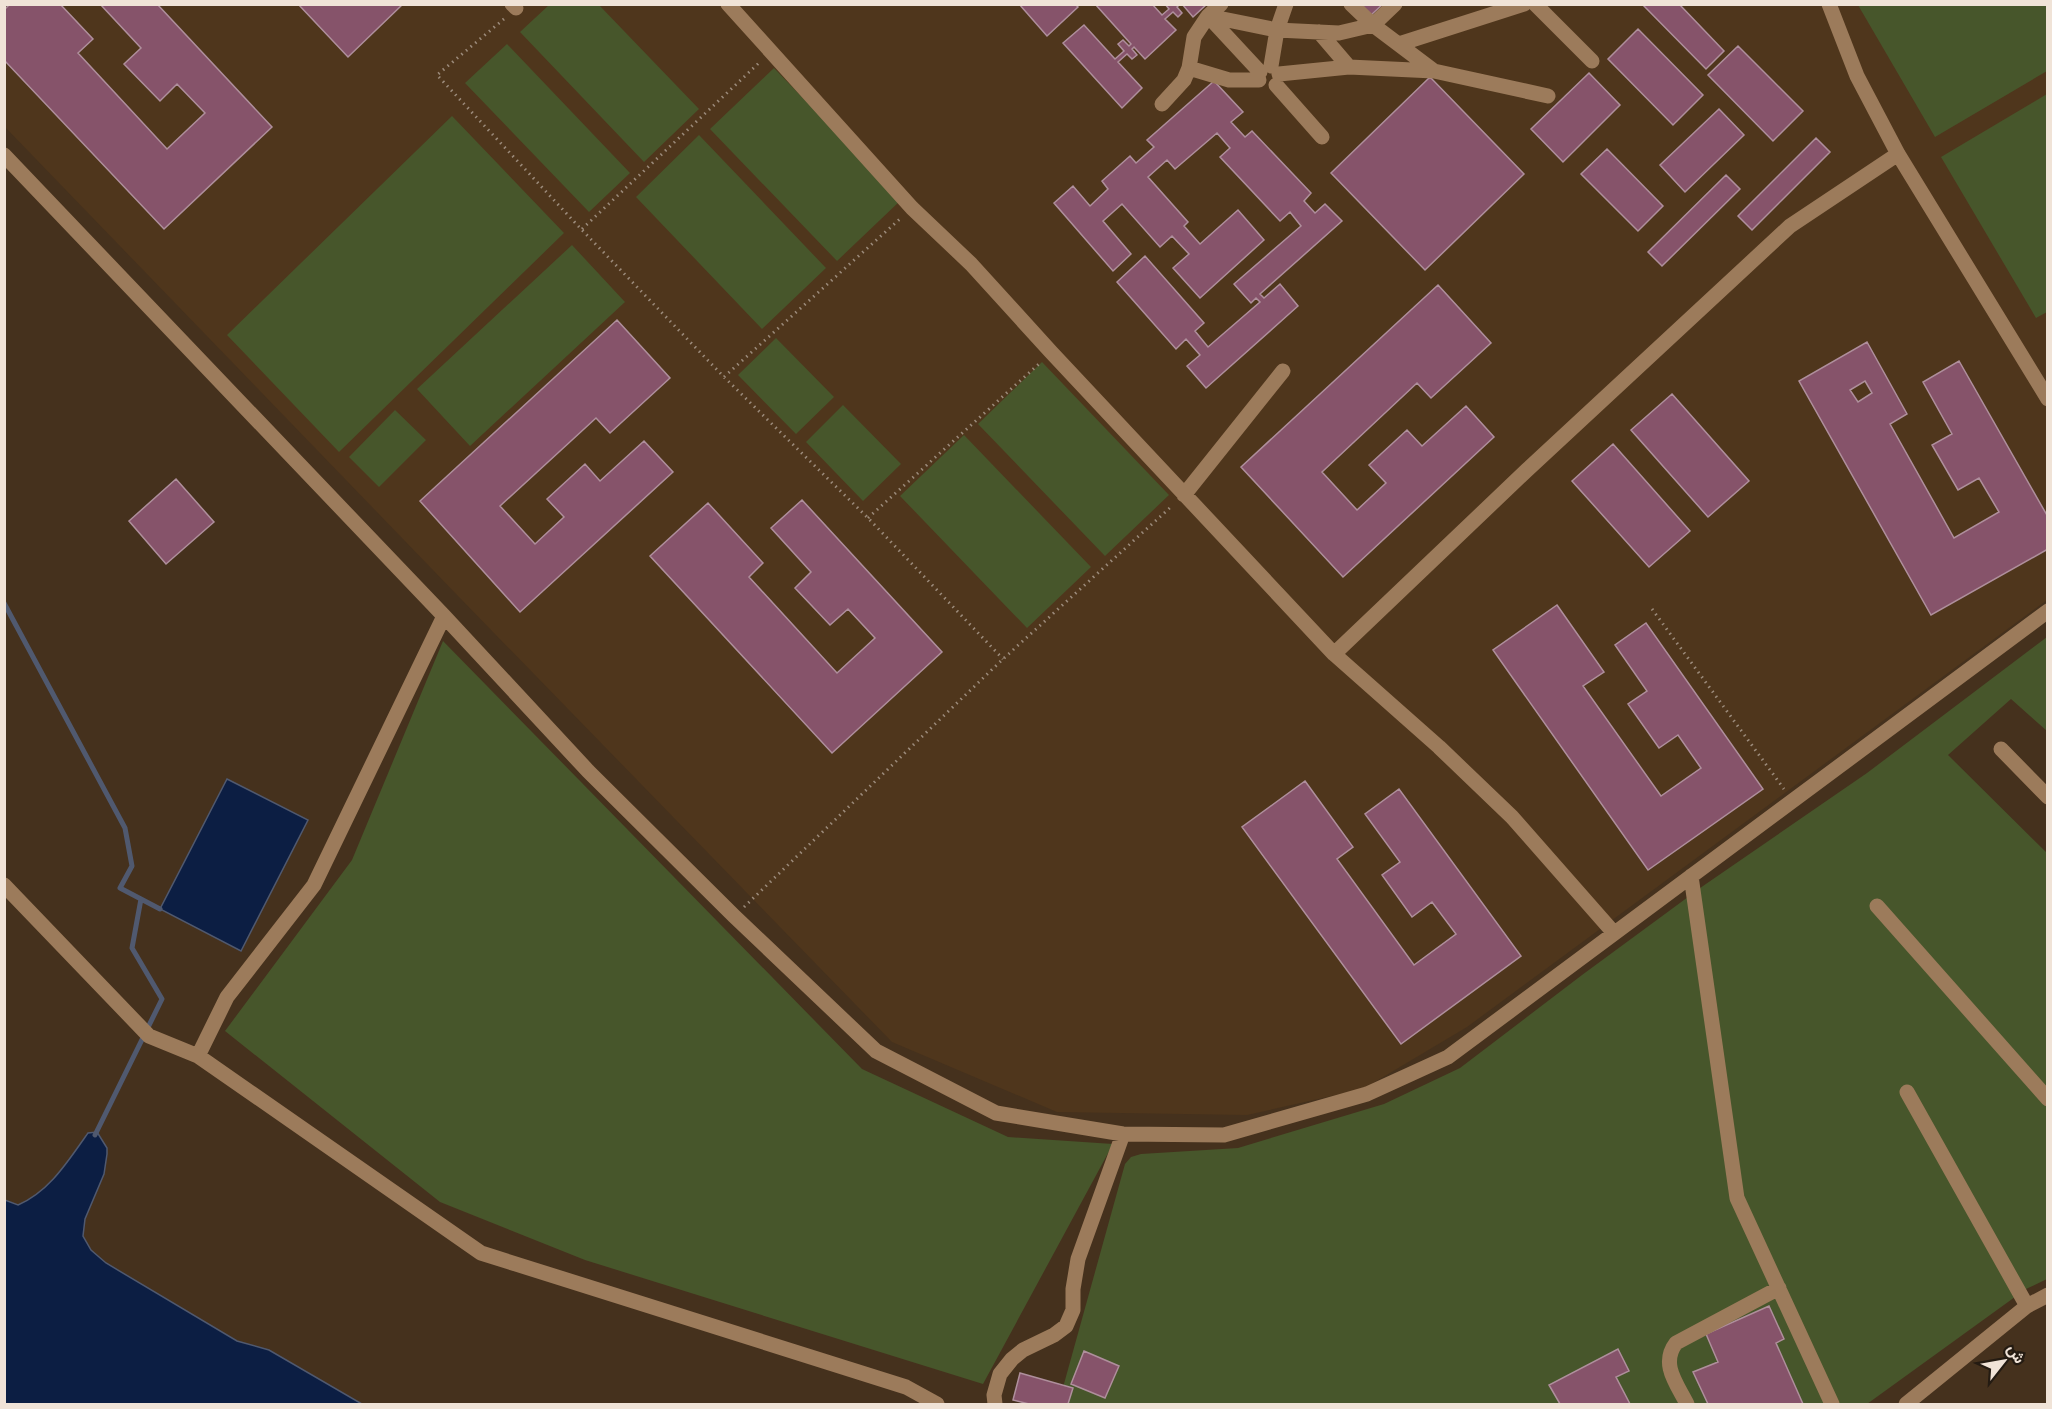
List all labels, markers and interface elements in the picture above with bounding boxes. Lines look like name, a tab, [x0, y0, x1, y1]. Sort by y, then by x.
north arrow	[1974, 1331, 2034, 1391]
text: ش	[2002, 1339, 2031, 1367]

